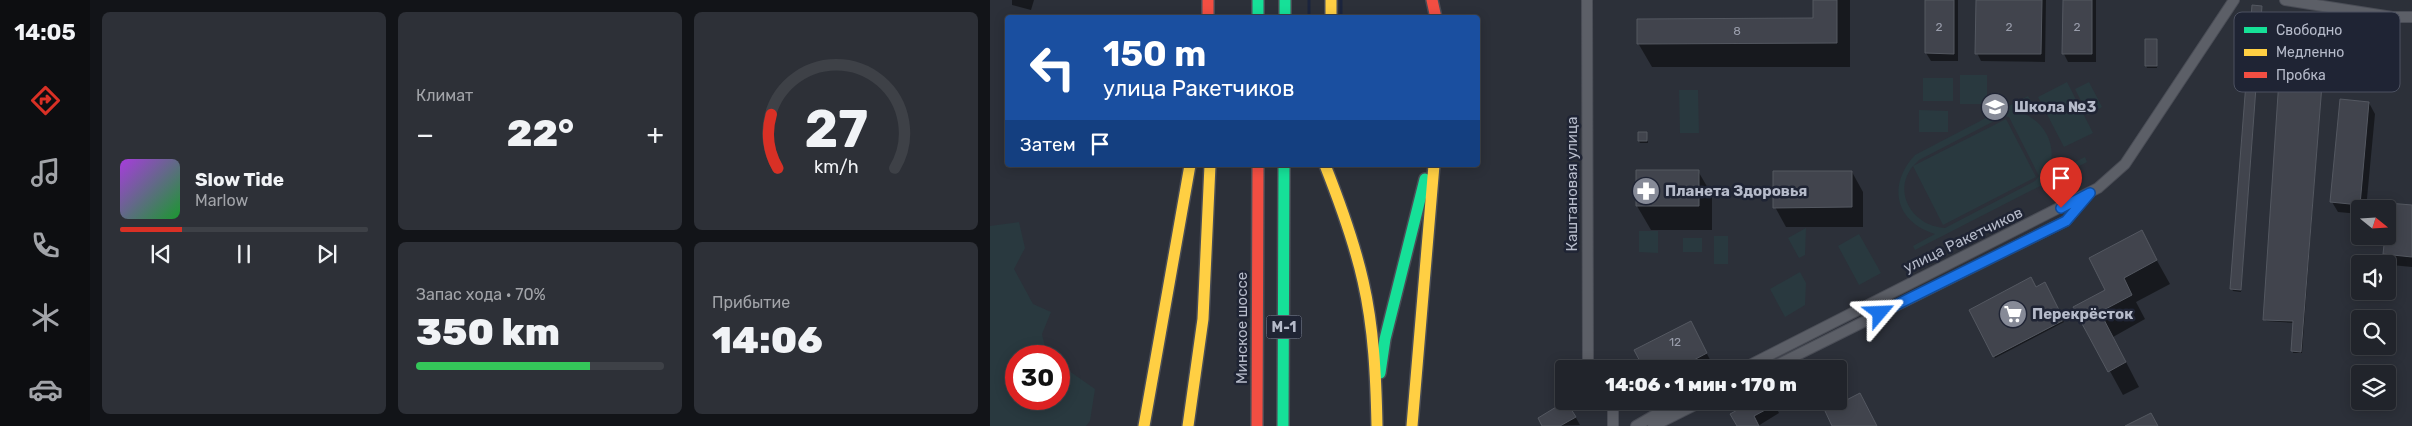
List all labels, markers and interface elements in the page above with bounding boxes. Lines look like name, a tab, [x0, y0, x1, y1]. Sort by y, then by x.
legend	[2234, 12, 2400, 92]
text: 14:05	[14, 19, 76, 46]
house number: 2	[1935, 20, 1943, 34]
house number: 2	[2005, 20, 2013, 34]
house number: 2	[2073, 20, 2081, 34]
text: Свободно	[2276, 22, 2342, 39]
house number: 8	[1733, 24, 1741, 38]
text: 150 m	[1103, 33, 1206, 75]
icon: left	[1020, 35, 1085, 100]
text: Медленно	[2276, 44, 2344, 61]
text: Пробка	[2276, 67, 2326, 84]
text: улица Ракетчиков	[1103, 75, 1295, 102]
icon: directions	[28, 83, 63, 118]
text: Климат	[416, 86, 473, 105]
school or university icon: Школа №3	[1980, 92, 2010, 122]
text: 27	[804, 98, 868, 160]
place label: Школа №3	[2014, 98, 2096, 116]
text: 22°	[507, 110, 574, 156]
street label: Каштановая улица	[1563, 116, 1581, 252]
text: −	[416, 118, 434, 151]
text: +	[647, 118, 664, 151]
icon: arrive	[1086, 130, 1114, 158]
text: Затем	[1020, 133, 1076, 156]
icon: music	[28, 155, 63, 190]
text: km/h	[814, 156, 858, 177]
pin	[2040, 157, 2082, 208]
icon: arrive	[2047, 164, 2075, 192]
text: Slow Tide	[195, 168, 284, 191]
pharmacy icon: Планета Здоровья	[1631, 176, 1661, 206]
place label: Планета Здоровья	[1665, 182, 1807, 200]
text: Marlow	[195, 191, 248, 210]
north arrow	[2351, 200, 2396, 245]
map controls	[2351, 200, 2396, 410]
street label: улица Ракетчиков	[1900, 203, 2026, 277]
icon: phone	[28, 228, 63, 263]
icon: previous	[147, 240, 175, 268]
icon: pause	[230, 240, 258, 268]
icon: next	[313, 240, 341, 268]
button: sound	[2351, 255, 2396, 300]
street label: Минское шоссе	[1233, 272, 1251, 384]
text: Запас хода · 70%	[416, 285, 546, 304]
position arrow	[1853, 286, 1905, 338]
text: Прибытие	[712, 293, 790, 312]
supermarket icon: Перекрёсток	[1998, 299, 2028, 329]
icon: climate	[28, 300, 63, 335]
place label: Перекрёсток	[2032, 305, 2133, 323]
text: 350 km	[416, 309, 560, 355]
button: search	[2351, 310, 2396, 355]
road number: М-1	[1266, 316, 1302, 338]
text: 14:06	[712, 317, 823, 363]
house number: 12	[1669, 335, 1681, 349]
speed limit sign: 30	[1005, 345, 1070, 410]
button: layers	[2351, 365, 2396, 410]
icon: car	[28, 372, 63, 407]
text: 14:06 · 1 мин · 170 m	[1605, 373, 1797, 396]

